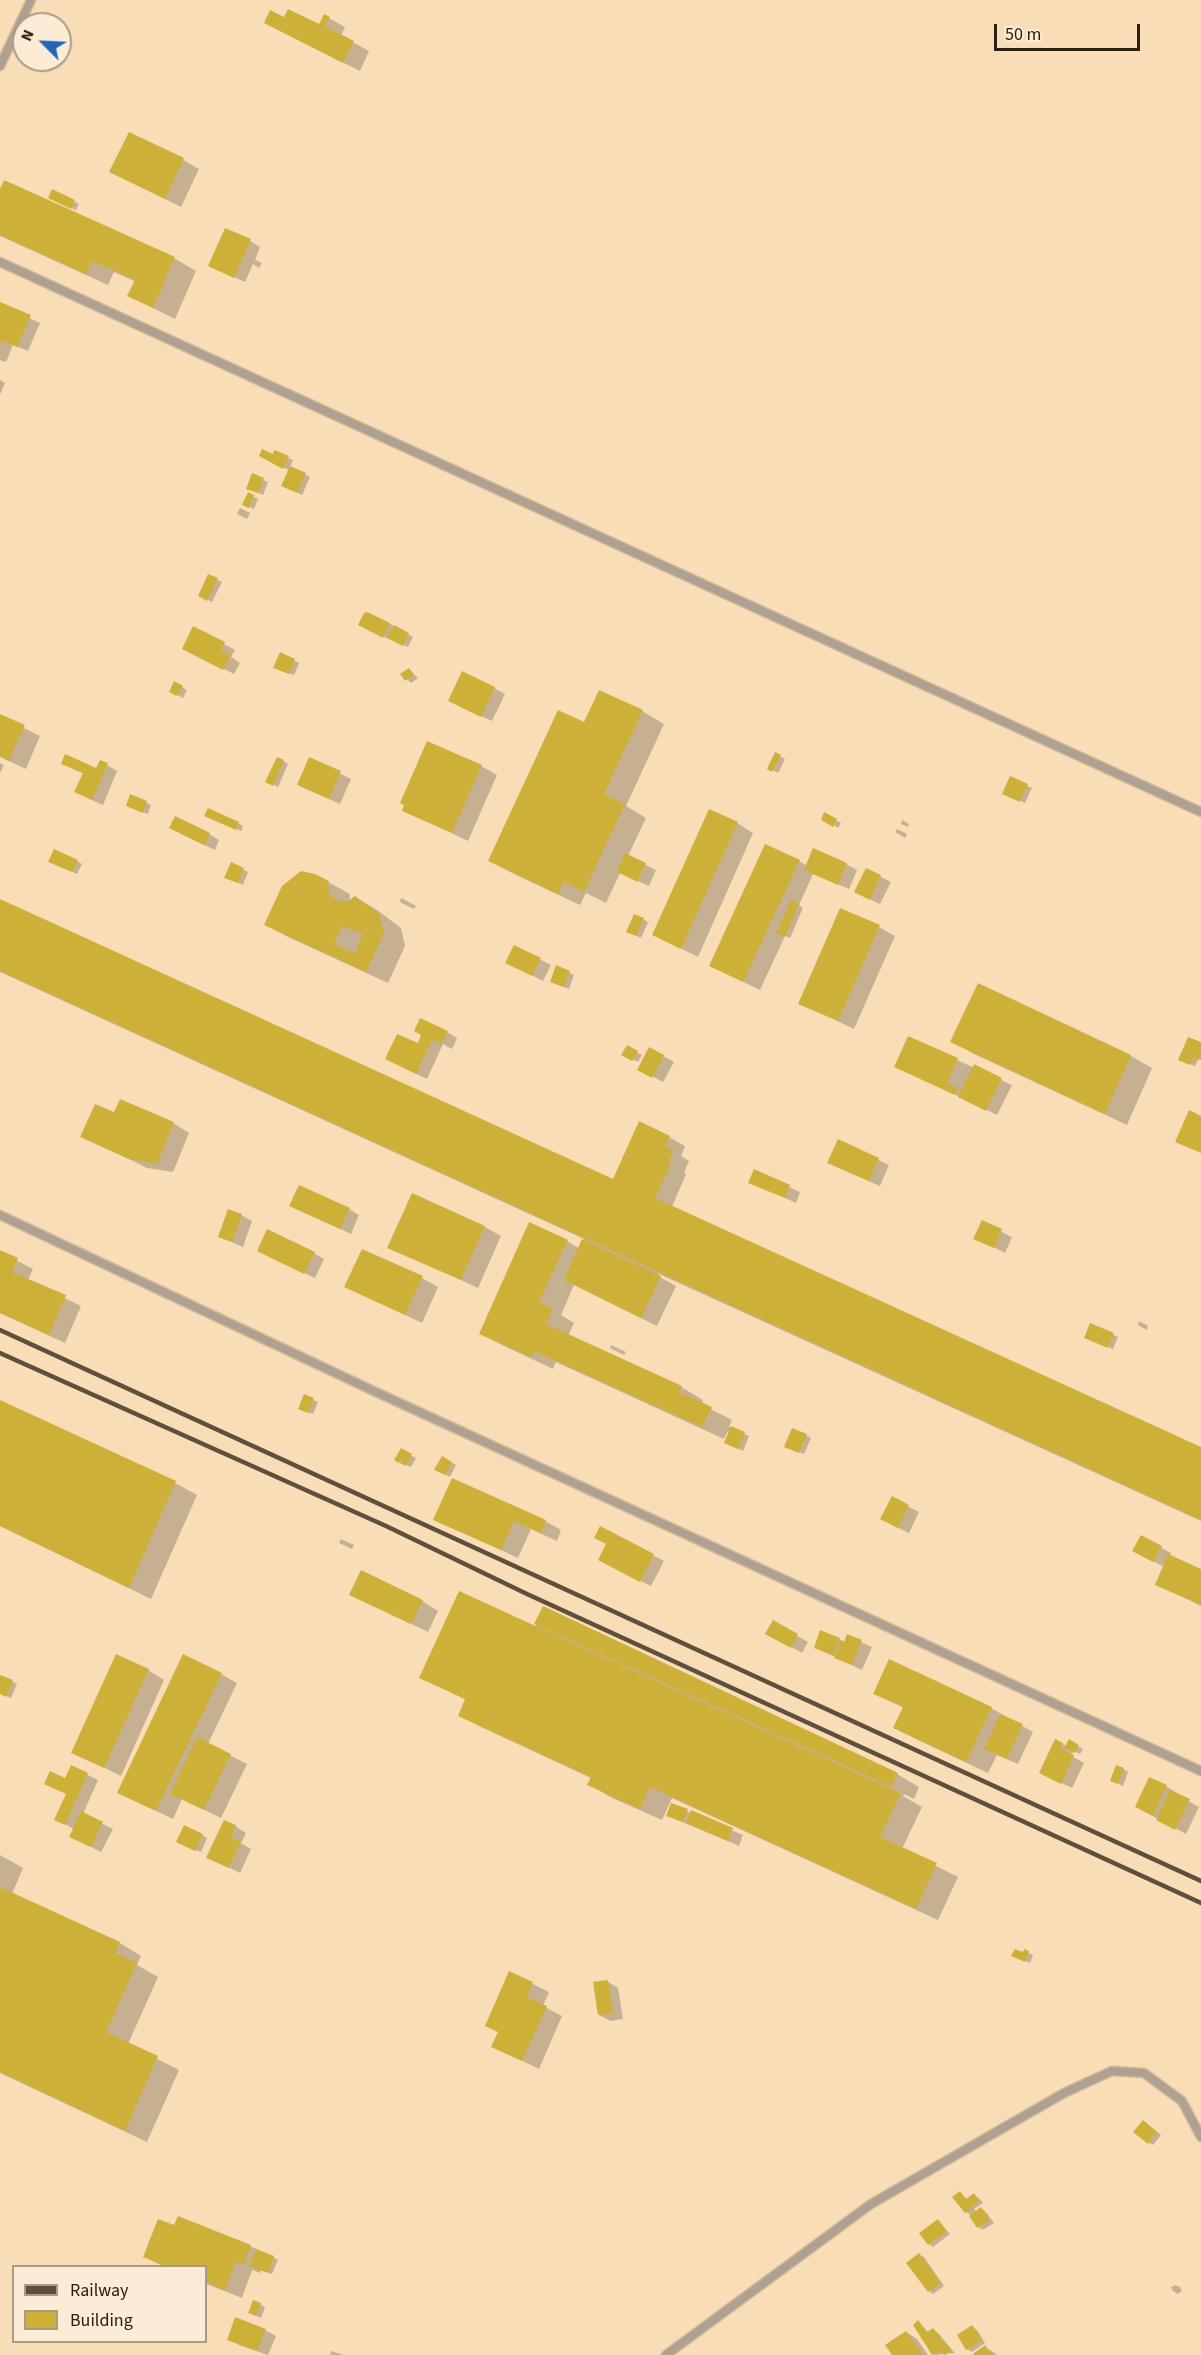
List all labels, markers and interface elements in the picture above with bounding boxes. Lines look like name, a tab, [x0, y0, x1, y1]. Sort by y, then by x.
north arrow	[12, 12, 72, 72]
scale bar	[997, 12, 1142, 50]
text: 50 m	[1005, 22, 1041, 47]
text: N	[15, 26, 40, 45]
legend	[12, 2265, 207, 2343]
text: Railway	[70, 2278, 129, 2303]
text: Building	[70, 2308, 133, 2333]

